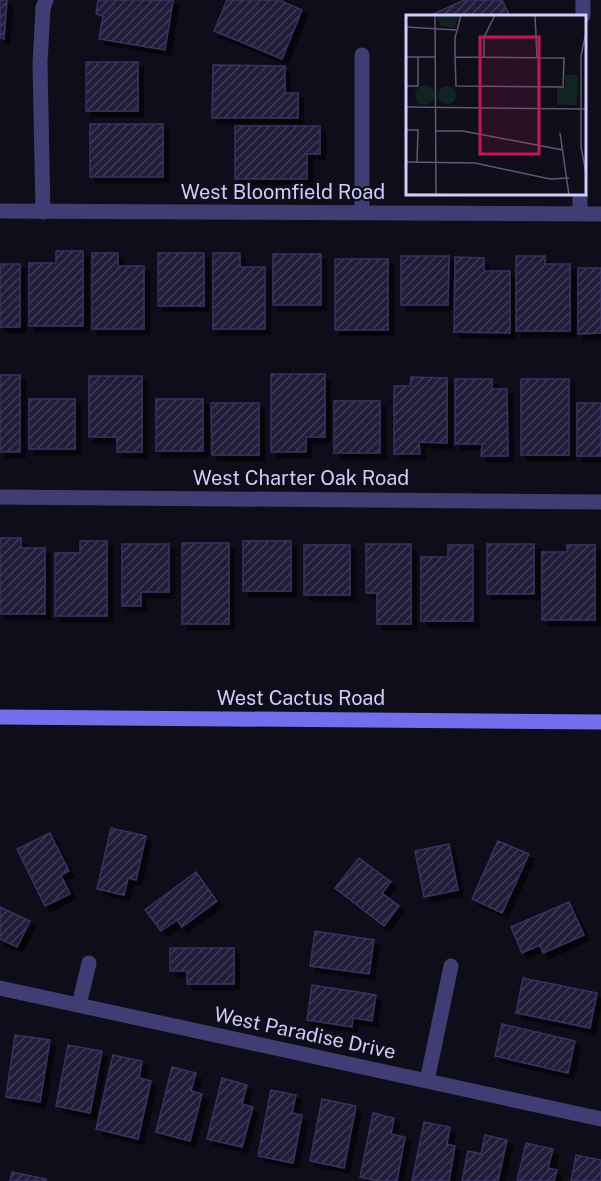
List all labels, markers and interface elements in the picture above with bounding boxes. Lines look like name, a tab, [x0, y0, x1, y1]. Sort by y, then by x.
inset map	[406, 15, 586, 195]
street label: West Bloomfield Road	[181, 180, 385, 204]
street label: West Charter Oak Road	[193, 466, 409, 490]
street label: West Cactus Road	[217, 686, 385, 710]
street label: West Paradise Drive	[212, 1002, 398, 1064]

